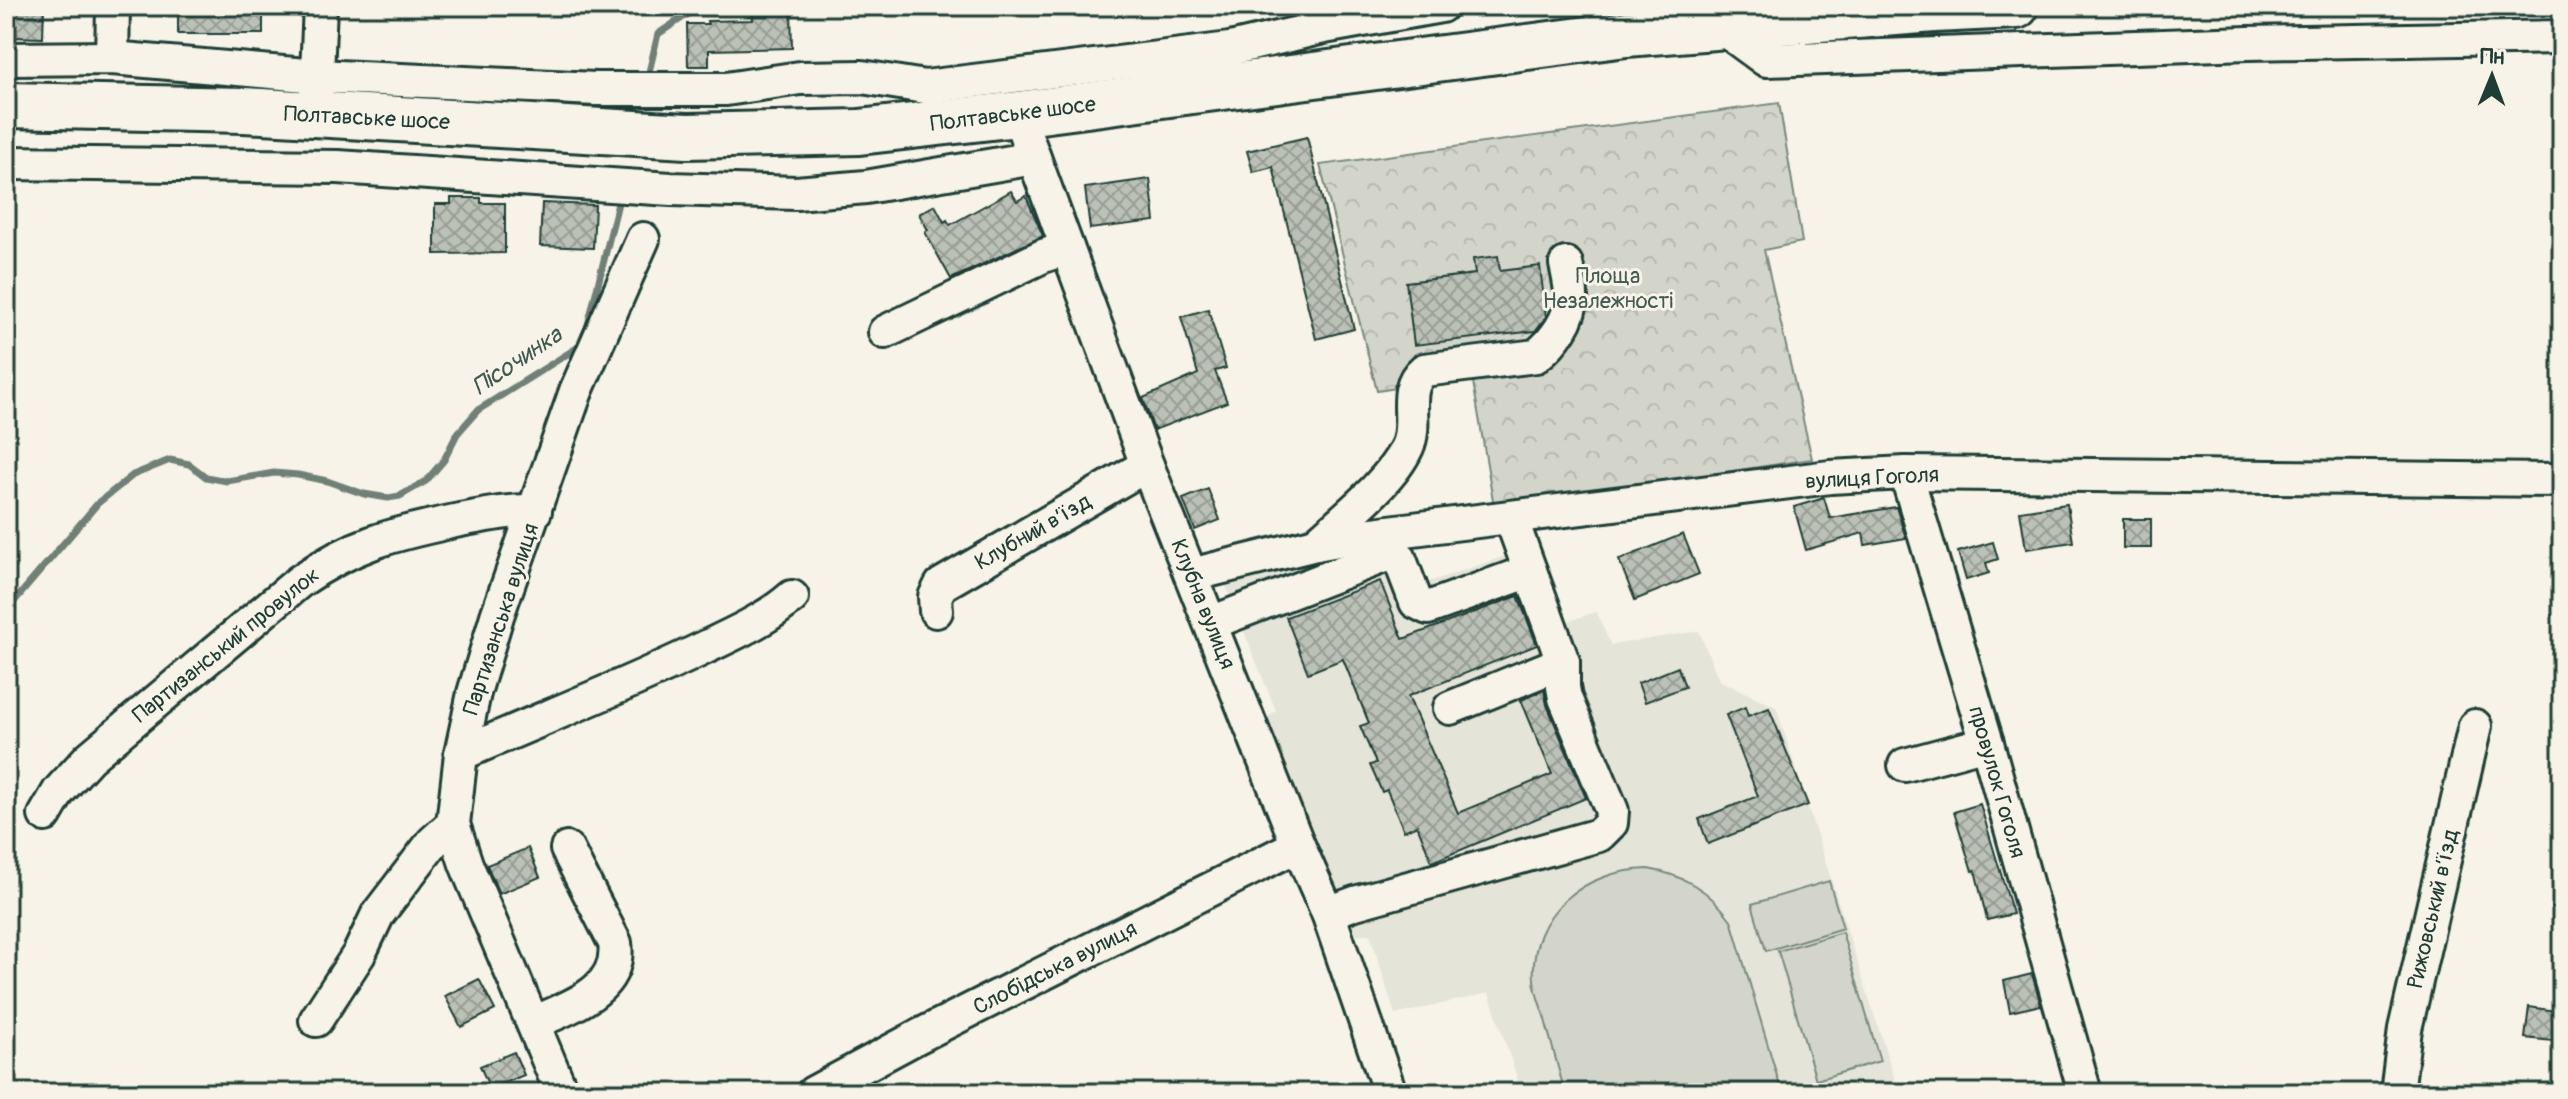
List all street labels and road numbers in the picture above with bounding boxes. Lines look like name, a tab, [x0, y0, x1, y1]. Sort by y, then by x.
street label: Полтавське шосе	[929, 90, 1097, 138]
street label: Полтавське шосе	[283, 100, 451, 136]
street label: вулиця Гоголя	[1804, 461, 1940, 495]
street label: Клубний в’їзд	[970, 487, 1096, 577]
street label: Партизанська вулиця	[457, 520, 545, 718]
street label: Клубна вулиця	[1164, 535, 1242, 673]
street label: Партизанський провулок	[127, 561, 325, 729]
street label: провулок Гоголя	[1962, 703, 2032, 861]
street label: Рижовський в’їзд	[2401, 827, 2465, 991]
street label: Слобідська вулиця	[968, 915, 1142, 1021]

